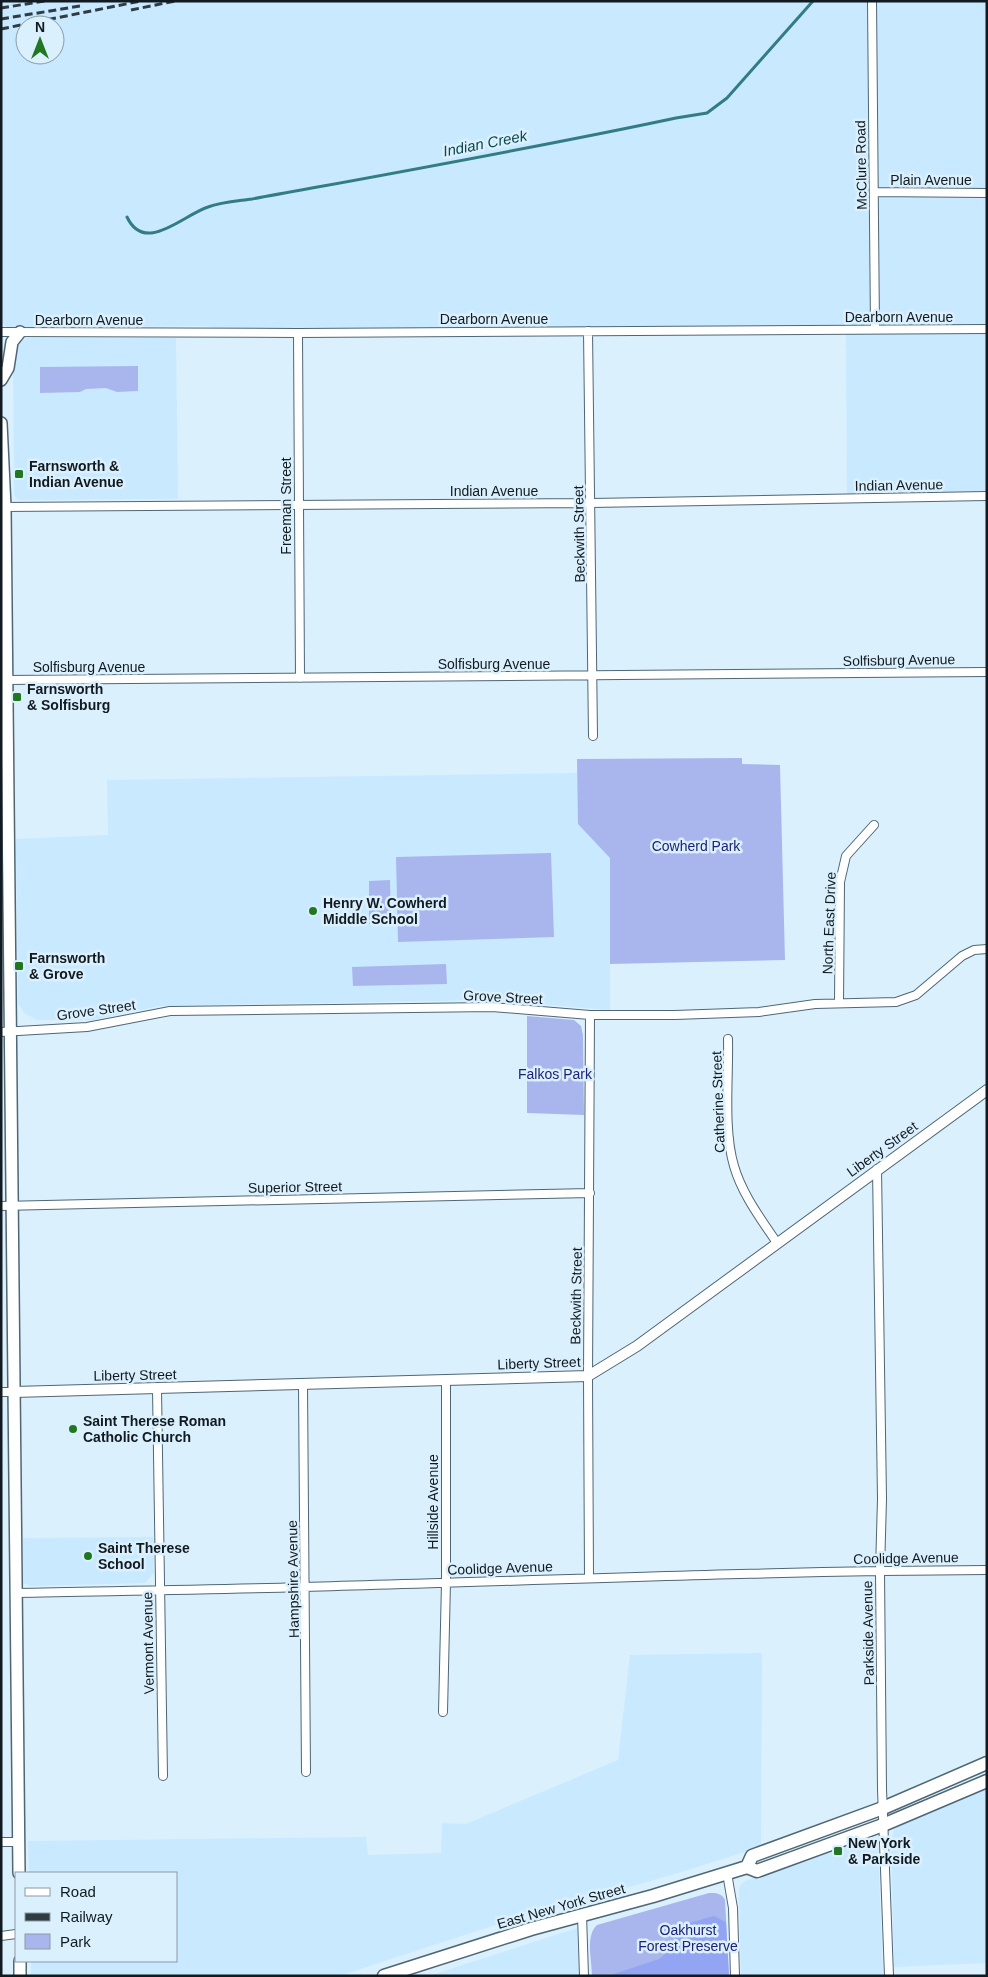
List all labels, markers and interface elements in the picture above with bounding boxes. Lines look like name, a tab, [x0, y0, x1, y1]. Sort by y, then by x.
north arrow	[15, 15, 65, 65]
text: N	[35, 19, 45, 35]
street label: McClure Road	[852, 120, 870, 210]
water label: Indian Creek	[442, 126, 530, 159]
street label: Plain Avenue	[890, 172, 972, 188]
street label: Dearborn Avenue	[845, 309, 954, 325]
street label: Dearborn Avenue	[440, 311, 549, 327]
street label: Dearborn Avenue	[35, 312, 144, 328]
street label: Freeman Street	[278, 457, 294, 555]
place label: Farnsworth & Indian Avenue	[29, 458, 124, 490]
marker: Farnsworth & Indian Avenue	[13, 468, 25, 480]
street label: Indian Avenue	[855, 476, 944, 494]
street label: Indian Avenue	[450, 483, 538, 499]
street label: Beckwith Street	[570, 485, 588, 583]
street label: Solfisburg Avenue	[843, 651, 956, 669]
street label: Solfisburg Avenue	[438, 656, 551, 672]
street label: Solfisburg Avenue	[33, 659, 146, 675]
place label: Farnsworth & Solfisburg	[27, 681, 110, 713]
marker: Farnsworth & Solfisburg	[11, 691, 23, 703]
park label: Cowherd Park	[652, 838, 741, 854]
street label: North East Drive	[819, 871, 839, 975]
place label: Henry W. Cowherd Middle School	[323, 895, 447, 927]
marker: Henry W. Cowherd Middle School	[307, 905, 319, 917]
place label: Farnsworth & Grove	[29, 950, 105, 982]
marker: Farnsworth & Grove	[13, 960, 25, 972]
street label: Grove Street	[463, 987, 543, 1007]
street label: Grove Street	[56, 997, 137, 1023]
street label: Catherine Street	[708, 1051, 728, 1153]
park label: Falkos Park	[518, 1066, 593, 1082]
street label: Liberty Street	[844, 1118, 920, 1180]
street label: Superior Street	[248, 1178, 342, 1196]
street label: Beckwith Street	[567, 1247, 585, 1345]
street label: Liberty Street	[497, 1354, 581, 1372]
street label: Liberty Street	[93, 1366, 177, 1384]
place label: Saint Therese Roman Catholic Church	[83, 1413, 226, 1445]
marker: Saint Therese Roman Catholic Church	[67, 1423, 79, 1435]
street label: Hillside Avenue	[425, 1454, 441, 1550]
street label: Hampshire Avenue	[284, 1520, 302, 1638]
place label: Saint Therese School	[98, 1540, 190, 1572]
street label: Coolidge Avenue	[853, 1549, 959, 1567]
marker: Saint Therese School	[82, 1550, 94, 1562]
street label: Coolidge Avenue	[447, 1558, 553, 1578]
street label: Parkside Avenue	[859, 1580, 877, 1686]
street label: Vermont Avenue	[139, 1591, 157, 1694]
place label: New York & Parkside	[848, 1835, 921, 1867]
marker: New York & Parkside	[832, 1845, 844, 1857]
legend	[15, 1872, 178, 1962]
street label: East New York Street	[495, 1880, 627, 1932]
text: Road	[60, 1883, 96, 1900]
text: Railway	[60, 1908, 113, 1925]
park label: Oakhurst Forest Preserve	[638, 1922, 738, 1954]
text: Park	[60, 1933, 91, 1950]

